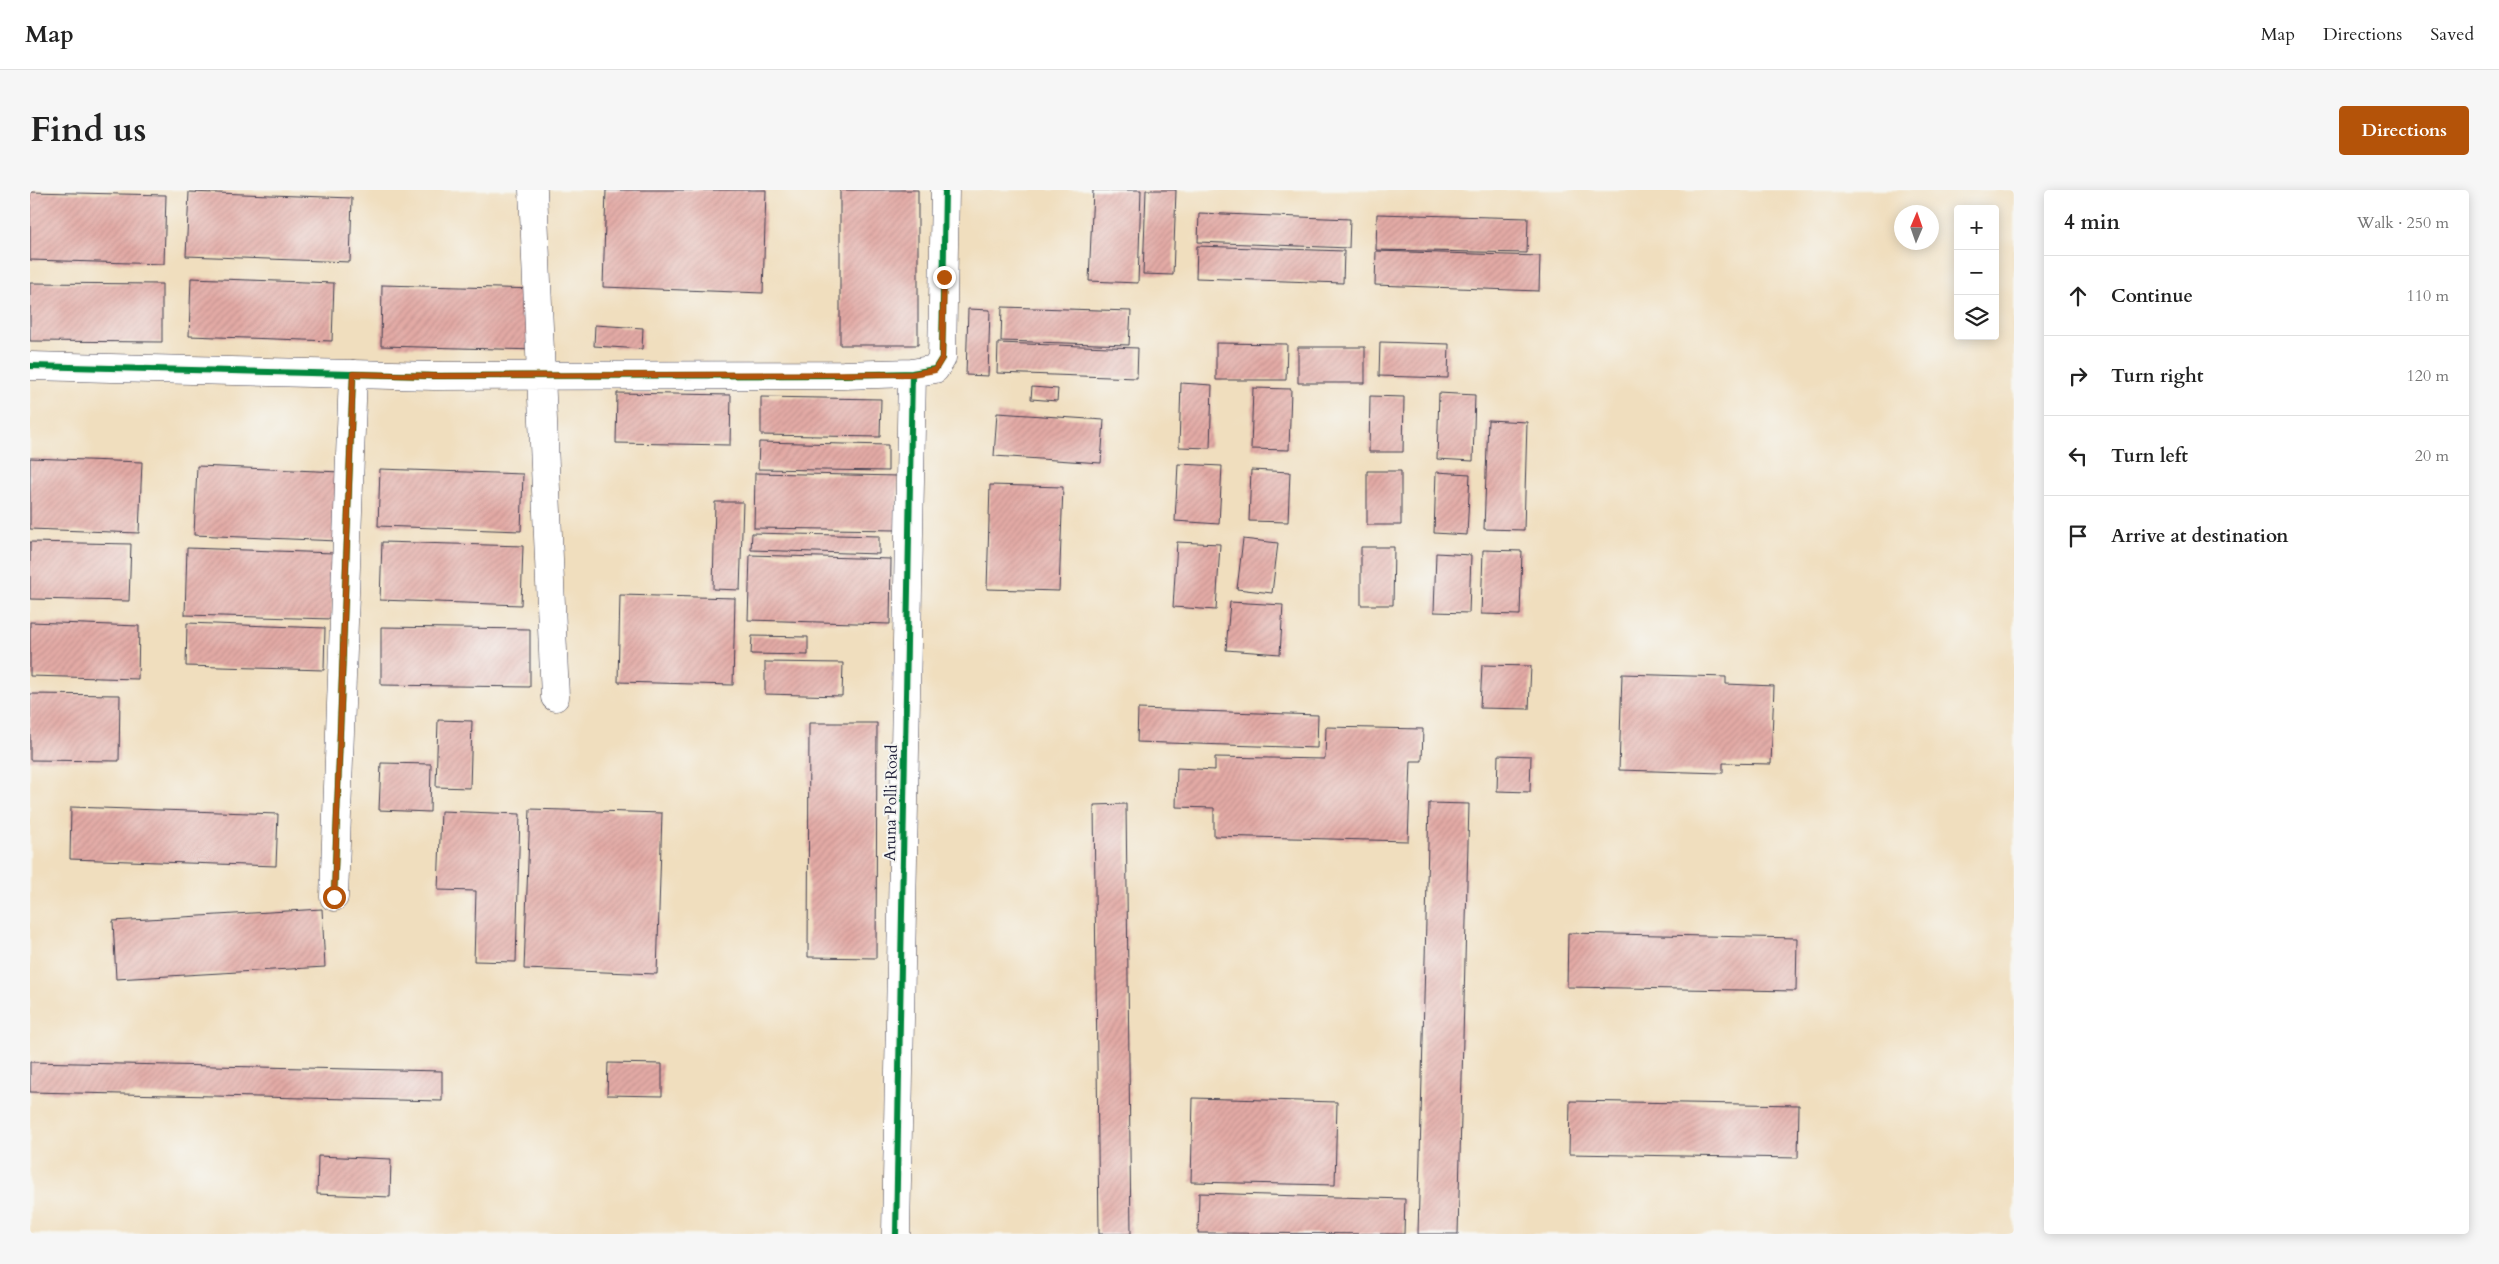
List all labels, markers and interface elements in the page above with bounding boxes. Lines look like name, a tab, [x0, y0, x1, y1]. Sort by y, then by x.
text: Map	[25, 18, 74, 51]
text: Map	[2261, 22, 2295, 47]
text: Directions	[2323, 22, 2402, 47]
text: Saved	[2430, 22, 2474, 47]
text: Find us	[30, 106, 146, 154]
button: Directions	[2339, 106, 2469, 155]
north arrow	[1894, 205, 1939, 250]
map controls	[1954, 205, 1999, 340]
button: +	[1954, 205, 1999, 250]
text: 4 min	[2064, 208, 2120, 237]
text: Walk · 250 m	[2357, 212, 2449, 234]
button: −	[1954, 250, 1999, 295]
route end	[933, 266, 956, 289]
icon: ahead	[2064, 282, 2092, 310]
text: Continue	[2111, 283, 2193, 309]
text: 110 m	[2407, 285, 2449, 307]
button: layers	[1954, 295, 1999, 340]
icon: right	[2064, 362, 2092, 390]
text: Turn right	[2111, 363, 2203, 389]
text: 120 m	[2407, 365, 2449, 387]
icon: left	[2064, 442, 2092, 470]
text: Turn left	[2111, 443, 2188, 469]
text: 20 m	[2415, 445, 2449, 467]
icon: arrive	[2064, 522, 2092, 550]
text: Arrive at destination	[2111, 523, 2288, 549]
street label: Aruna Polli Road	[879, 744, 903, 861]
route start	[323, 886, 346, 909]

